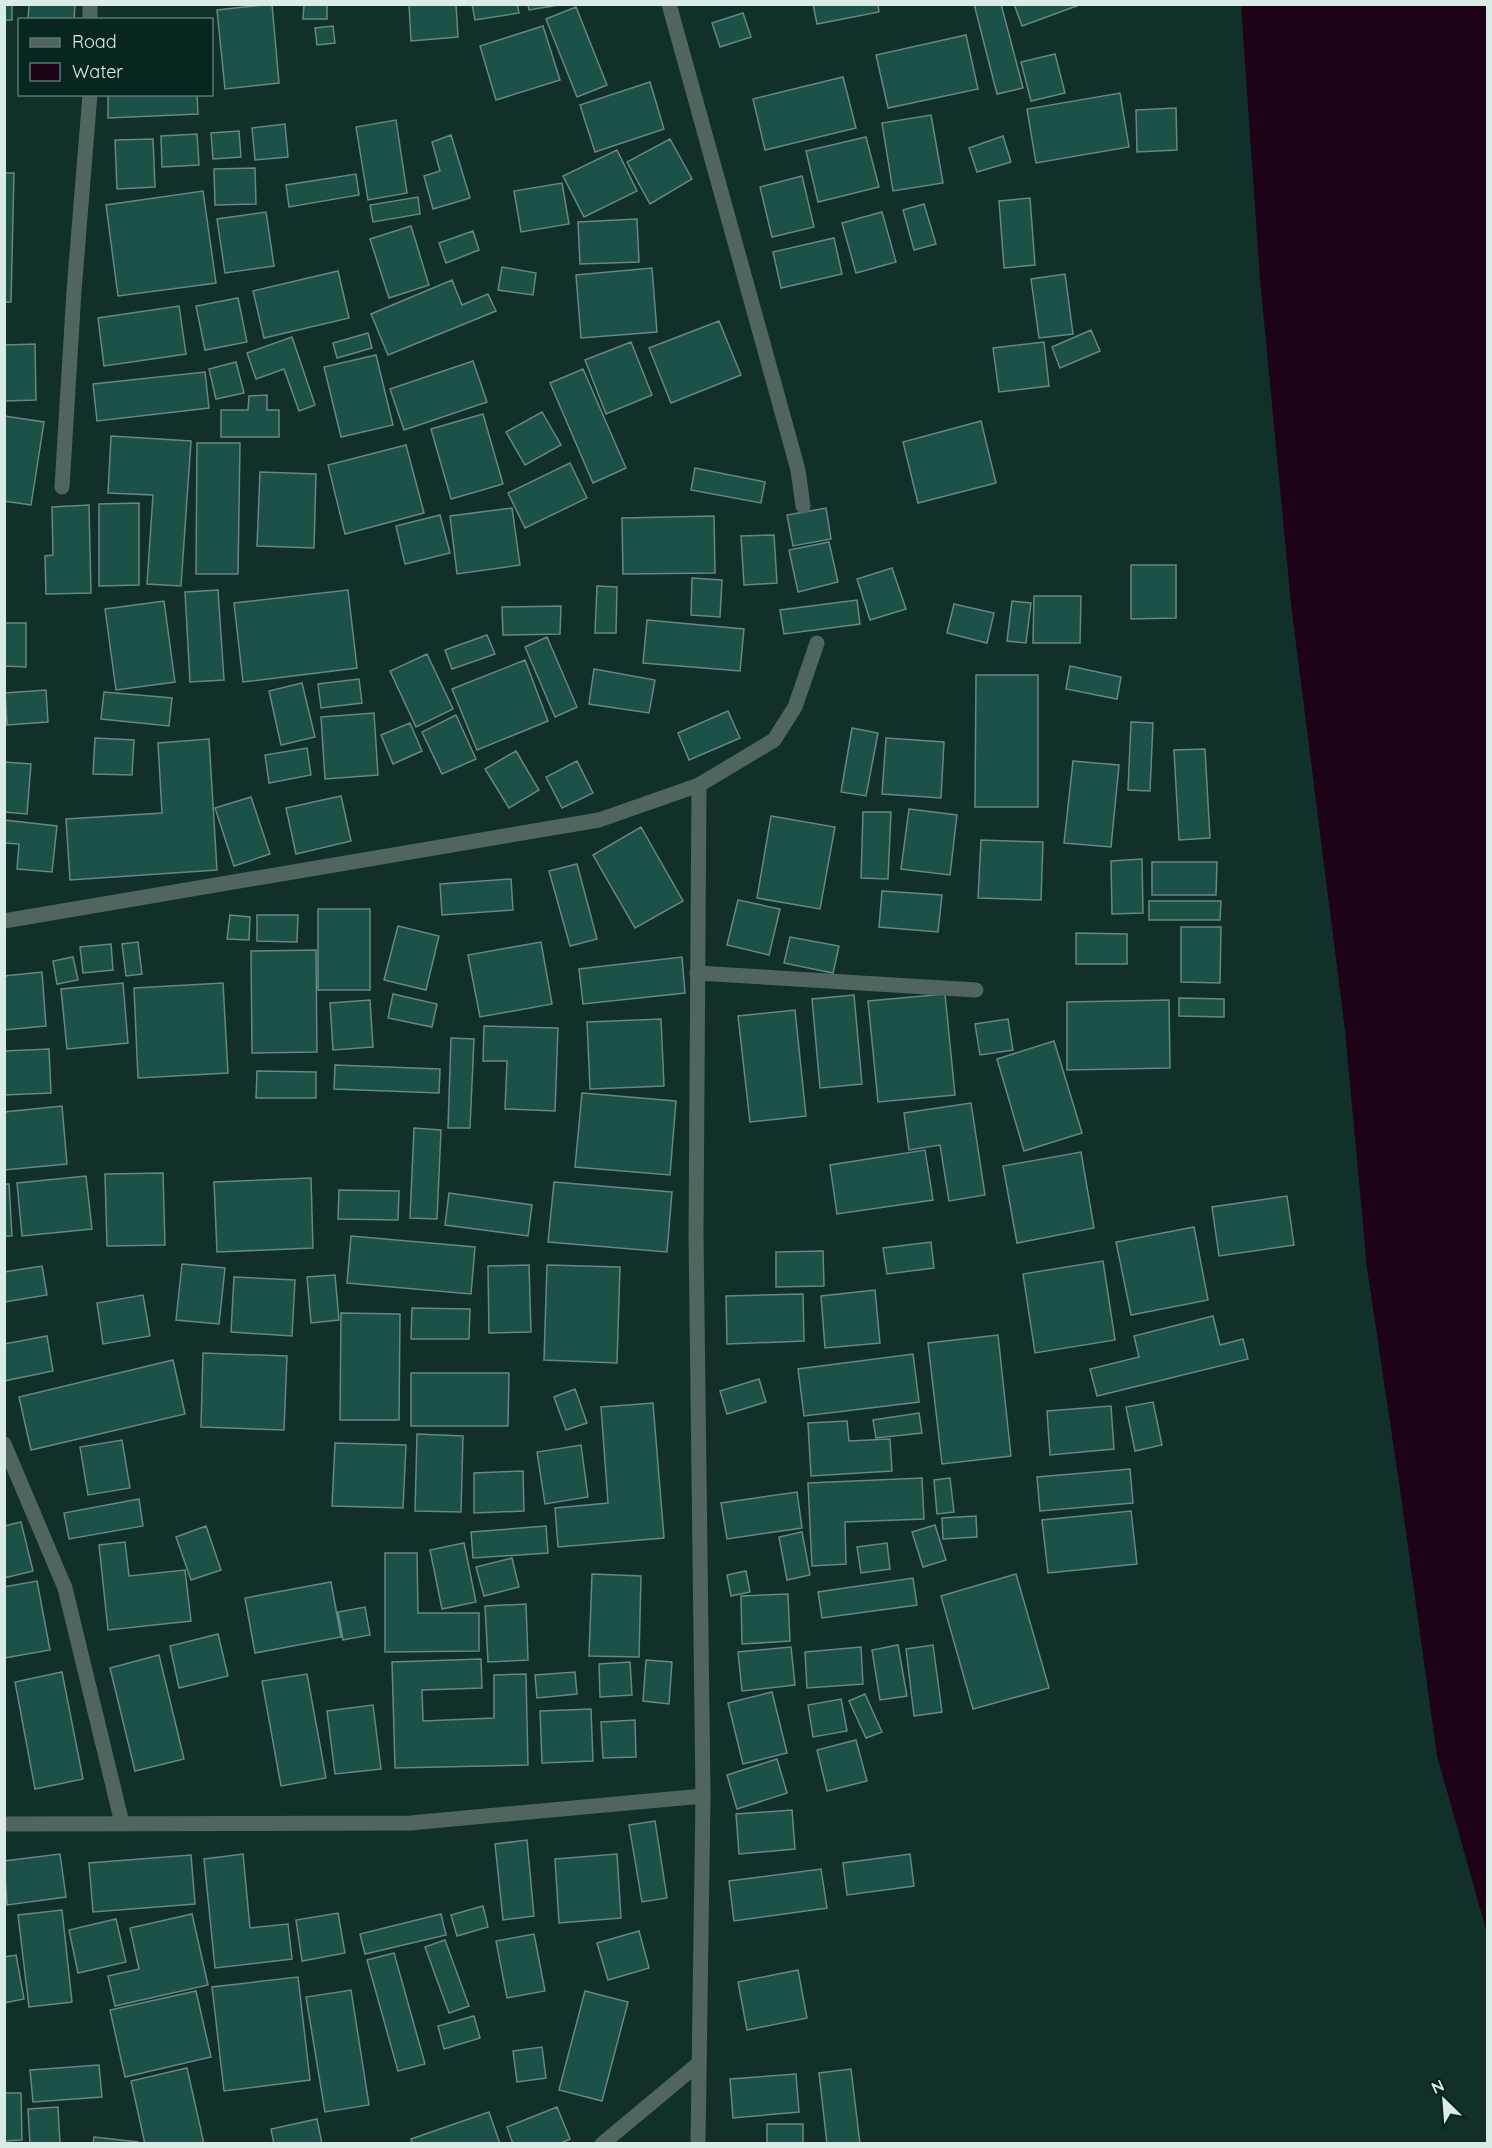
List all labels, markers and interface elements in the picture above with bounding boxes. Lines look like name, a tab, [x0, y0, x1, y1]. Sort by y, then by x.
legend	[18, 18, 213, 96]
text: Road	[72, 30, 117, 53]
text: Water	[72, 60, 123, 83]
north arrow	[1414, 2070, 1474, 2130]
text: N	[1428, 2075, 1447, 2098]

